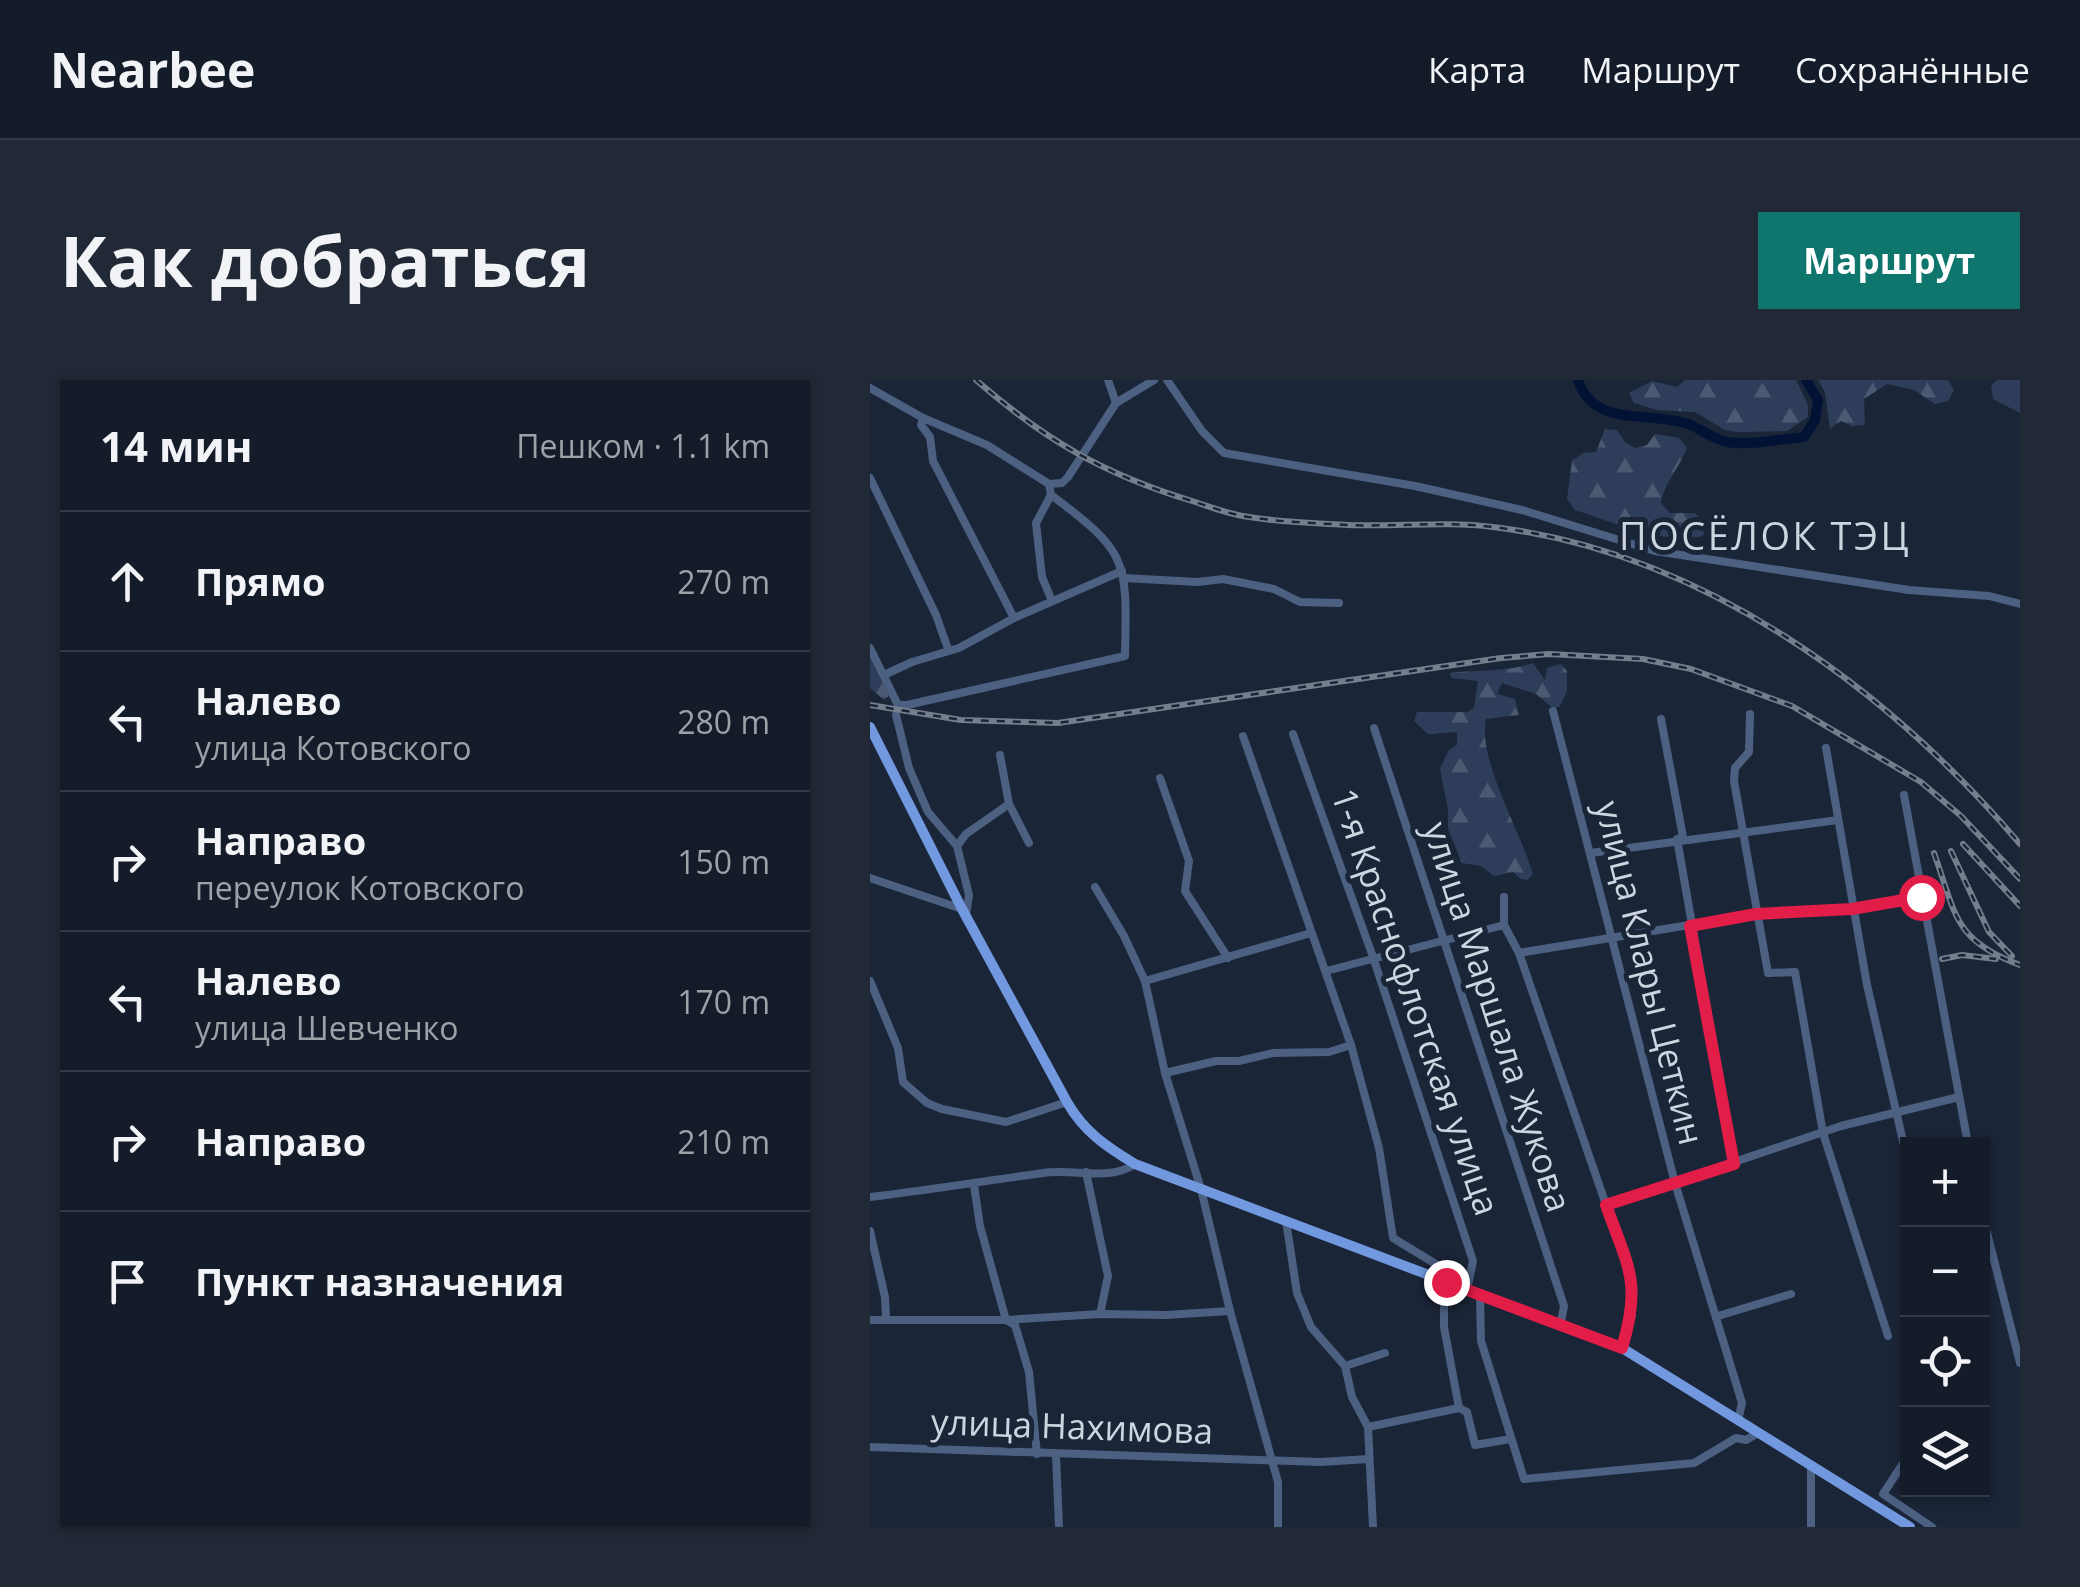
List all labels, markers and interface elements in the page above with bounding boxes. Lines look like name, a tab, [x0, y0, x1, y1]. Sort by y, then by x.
text: Nearbee	[50, 37, 255, 102]
text: Карта	[1428, 46, 1526, 93]
text: Маршрут	[1581, 46, 1740, 93]
text: Сохранённые	[1795, 46, 2030, 93]
text: Как добраться	[60, 212, 590, 308]
button: Маршрут	[1758, 212, 2020, 309]
text: 14 мин	[100, 417, 252, 474]
text: Пешком · 1.1 km	[516, 424, 770, 467]
district label: ПОСЁЛОК ТЭЦ	[1619, 509, 1911, 561]
icon: ahead	[100, 554, 155, 609]
text: Прямо	[195, 555, 326, 607]
text: 270 m	[677, 560, 770, 603]
text: Налево	[195, 674, 341, 726]
icon: left	[100, 694, 155, 749]
text: 280 m	[677, 700, 770, 743]
text: улица Котовского	[195, 726, 471, 769]
street label: 1-я Краснофлотская улица	[1321, 782, 1512, 1221]
street label: улица Клары Цеткин	[1585, 796, 1716, 1150]
text: Направо	[195, 814, 366, 866]
street label: улица Маршала Жукова	[1413, 816, 1584, 1218]
icon: right	[100, 834, 155, 889]
text: 150 m	[677, 840, 770, 883]
text: переулок Котовского	[195, 866, 524, 909]
route start	[1899, 875, 1945, 921]
text: Налево	[195, 954, 341, 1006]
icon: left	[100, 974, 155, 1029]
text: 170 m	[677, 980, 770, 1023]
text: улица Шевченко	[195, 1006, 459, 1049]
icon: right	[100, 1114, 155, 1169]
text: Направо	[195, 1115, 366, 1167]
text: 210 m	[677, 1120, 770, 1163]
map controls	[1900, 1137, 1990, 1497]
button: +	[1900, 1137, 1990, 1227]
button: −	[1900, 1227, 1990, 1317]
icon: arrive	[100, 1254, 155, 1309]
text: Пункт назначения	[195, 1255, 564, 1307]
route end	[1424, 1260, 1470, 1306]
button: locate	[1900, 1317, 1990, 1407]
street label: улица Нахимова	[930, 1397, 1214, 1454]
button: layers	[1900, 1407, 1990, 1497]

